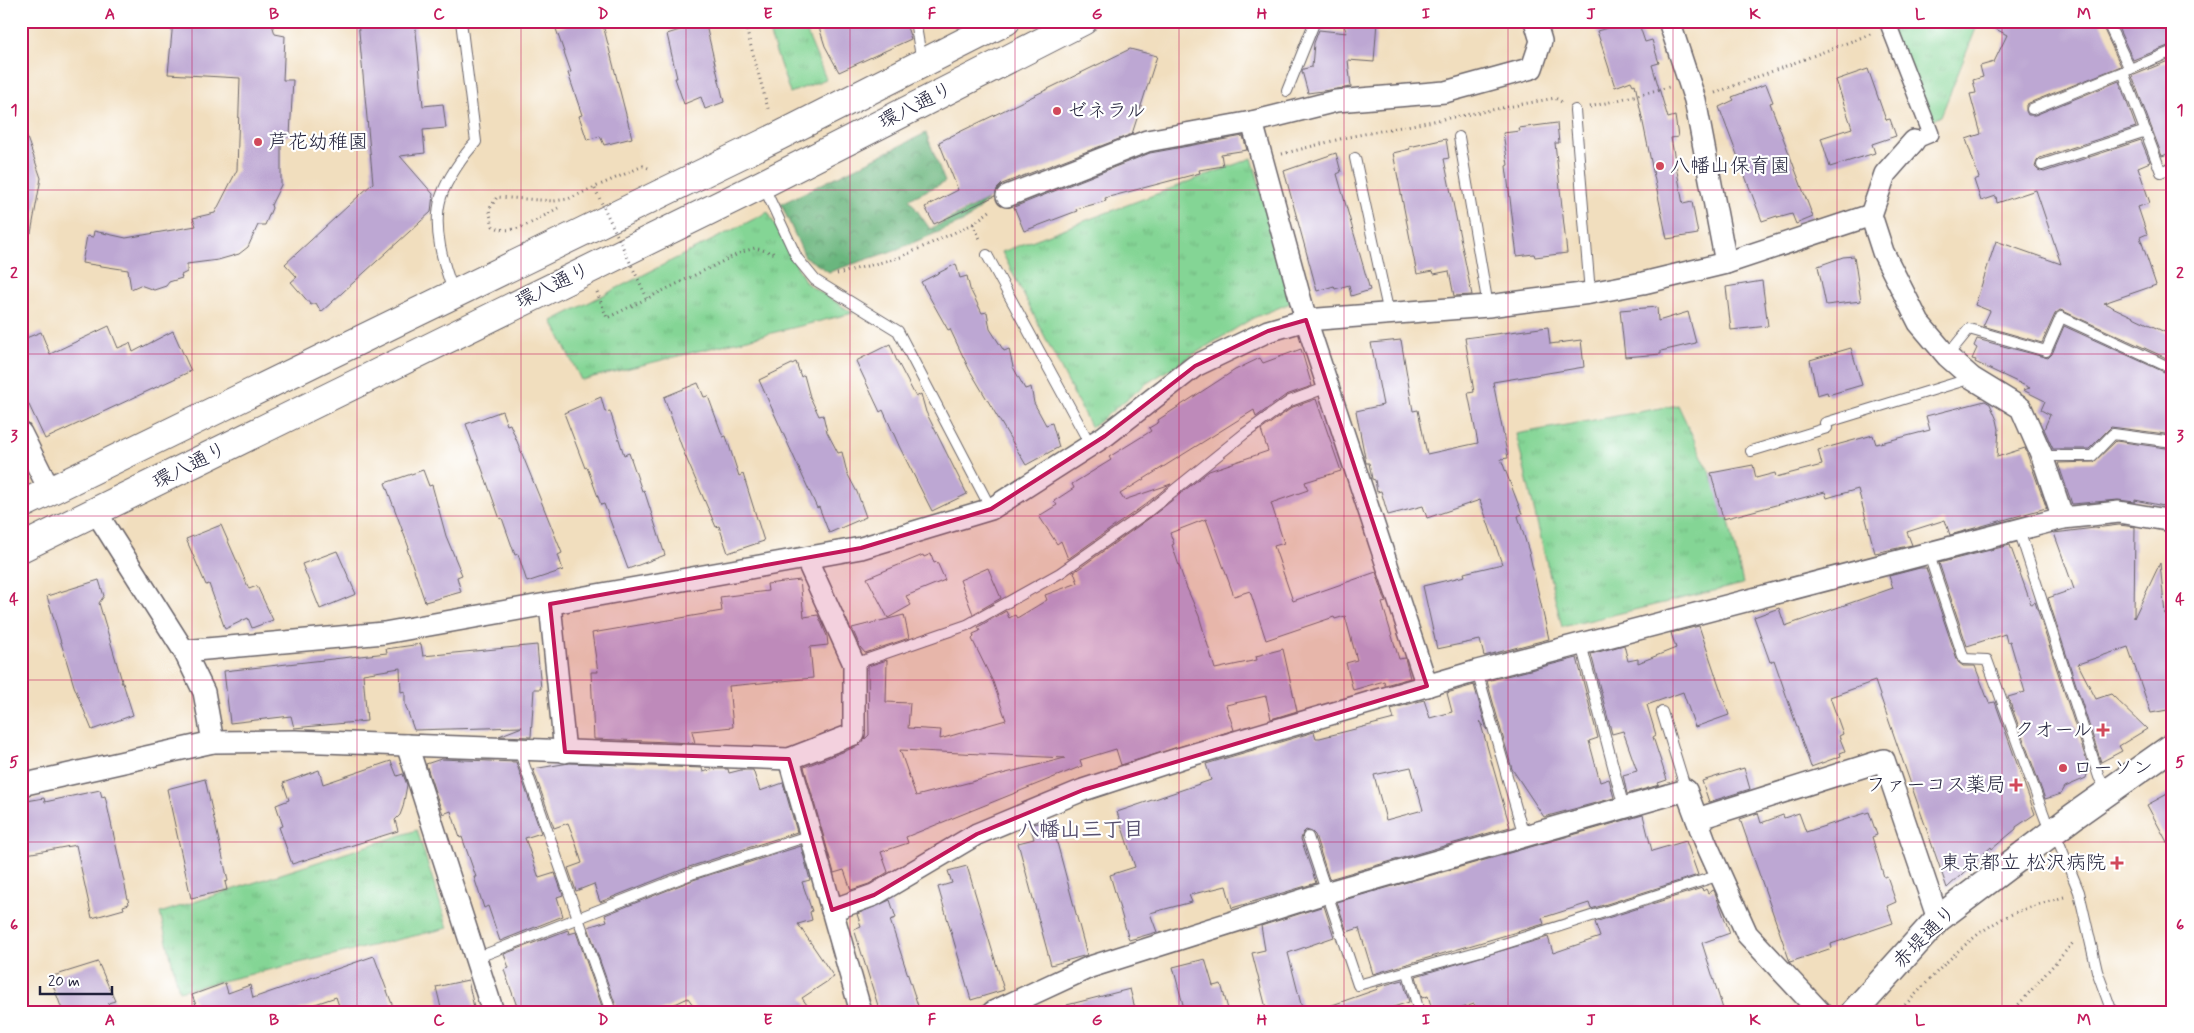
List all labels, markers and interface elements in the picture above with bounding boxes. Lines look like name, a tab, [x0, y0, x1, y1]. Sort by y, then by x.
text: A	[105, 4, 115, 25]
text: B	[269, 4, 279, 25]
text: C	[433, 4, 445, 25]
text: D	[597, 4, 609, 25]
text: E	[763, 4, 773, 25]
text: F	[928, 4, 937, 25]
text: G	[1092, 4, 1103, 25]
text: H	[1257, 4, 1268, 25]
text: I	[1422, 4, 1431, 25]
text: J	[1586, 4, 1596, 25]
text: K	[1749, 4, 1761, 25]
text: L	[1915, 4, 1926, 25]
text: M	[2077, 4, 2091, 25]
street label: 環八通り	[874, 76, 958, 136]
place label: ゼネラル	[1067, 98, 1146, 125]
text: 1	[10, 100, 18, 121]
text: 1	[2176, 100, 2184, 121]
marker: ゼネラル	[1051, 105, 1063, 117]
place label: 芦花幼稚園	[268, 129, 368, 156]
marker: 芦花幼稚園	[252, 136, 264, 148]
place label: 八幡山保育園	[1670, 153, 1790, 180]
marker: 八幡山保育園	[1654, 160, 1666, 172]
street label: 環八通り	[511, 256, 595, 316]
text: 2	[10, 263, 18, 284]
text: 2	[2176, 263, 2184, 284]
text: 3	[10, 426, 18, 447]
text: 3	[2176, 426, 2184, 447]
street label: 環八通り	[148, 436, 232, 496]
text: 4	[9, 589, 19, 610]
text: 4	[2175, 589, 2185, 610]
place label: クオール	[2014, 717, 2093, 744]
marker: クオール	[2097, 724, 2109, 736]
text: 5	[9, 752, 19, 773]
text: 5	[2175, 752, 2185, 773]
place label: ローソン	[2073, 755, 2153, 782]
marker: ローソン	[2057, 762, 2069, 774]
place label: ファーコス薬局	[1866, 772, 2006, 799]
marker: ファーコス薬局	[2010, 779, 2022, 791]
district label: 八幡山三丁目	[1018, 816, 1144, 844]
place label: 東京都立 松沢病院	[1941, 850, 2106, 877]
marker: 東京都立 松沢病院	[2110, 856, 2124, 870]
street label: 赤堤通り	[1887, 899, 1963, 975]
text: 6	[10, 915, 18, 936]
text: 6	[2176, 915, 2184, 936]
scale bar	[40, 963, 112, 995]
text: 20 m	[48, 972, 80, 992]
text: A	[105, 1010, 115, 1031]
text: B	[269, 1010, 279, 1031]
text: C	[433, 1010, 445, 1031]
text: D	[597, 1010, 609, 1031]
text: E	[763, 1010, 773, 1031]
text: F	[928, 1010, 937, 1031]
text: G	[1092, 1010, 1103, 1031]
text: H	[1257, 1010, 1268, 1031]
text: I	[1422, 1010, 1431, 1031]
text: J	[1586, 1010, 1596, 1031]
text: K	[1749, 1010, 1761, 1031]
text: L	[1915, 1010, 1926, 1031]
text: M	[2077, 1010, 2091, 1031]

